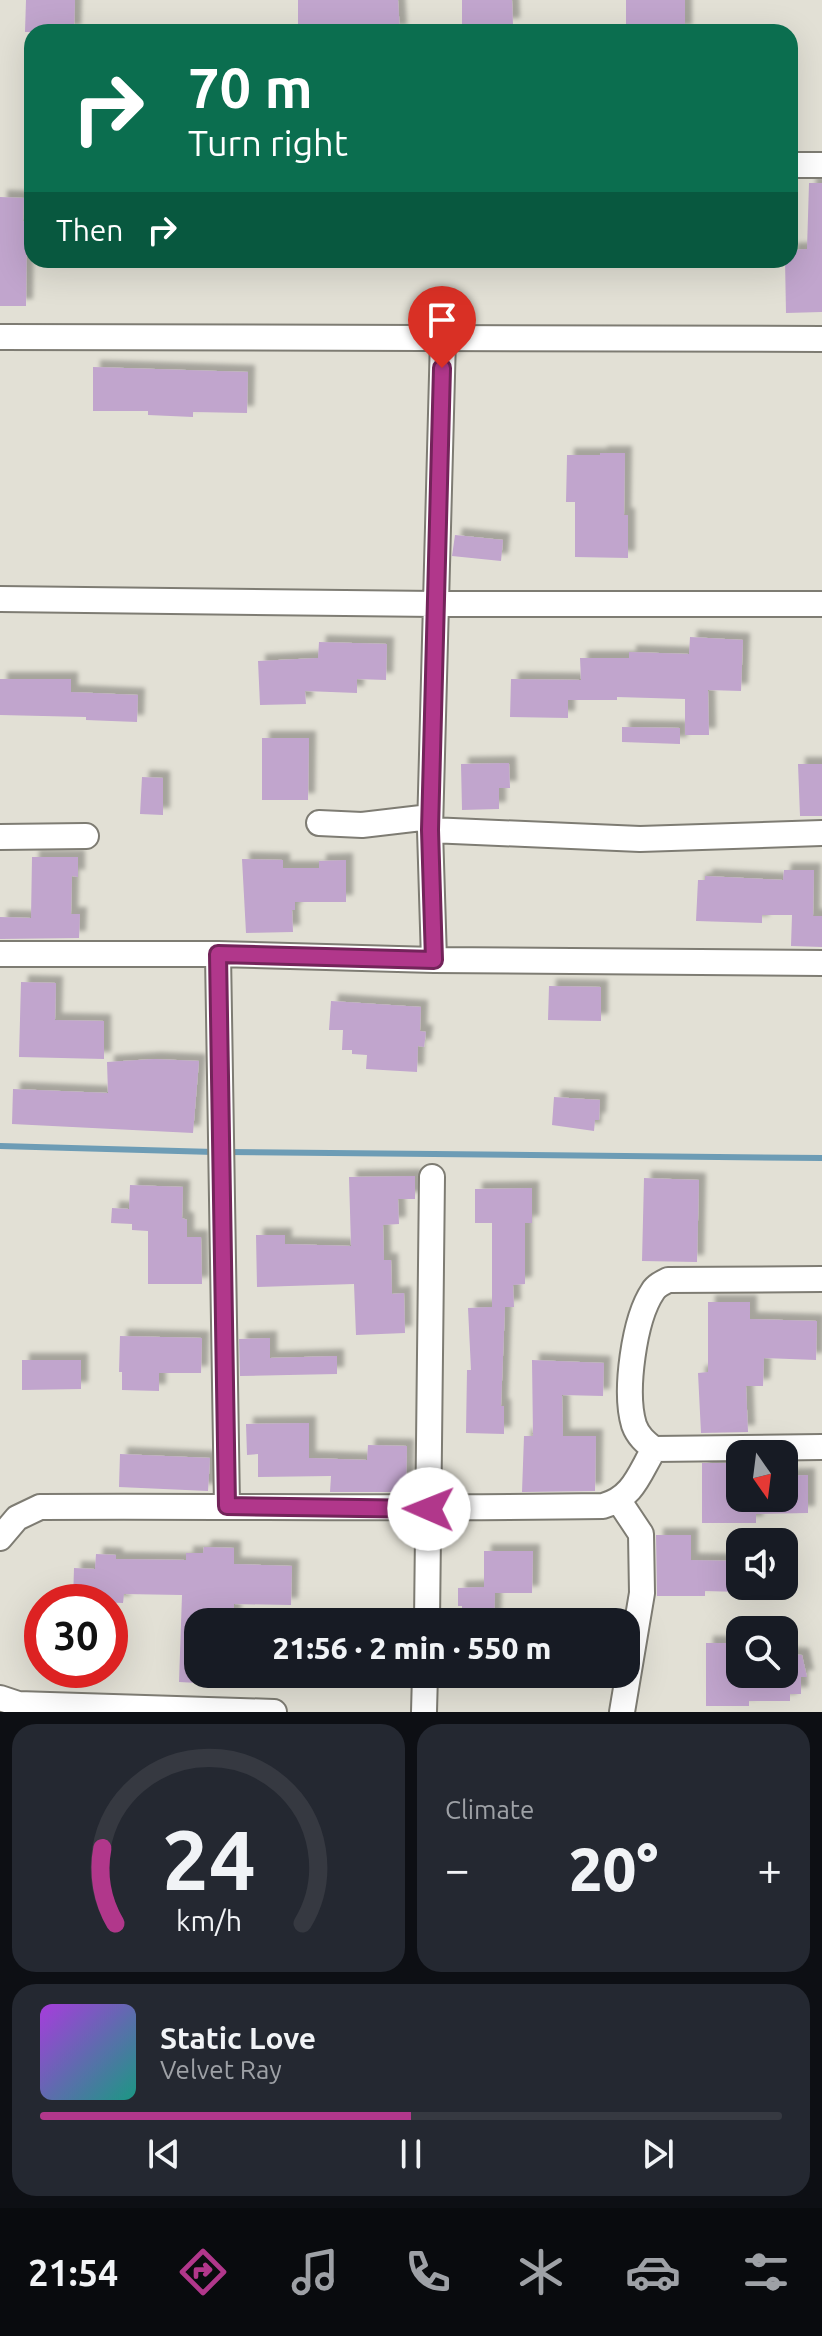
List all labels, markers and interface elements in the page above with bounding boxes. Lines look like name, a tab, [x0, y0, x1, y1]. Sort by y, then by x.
icon: right	[56, 56, 160, 160]
text: 70 m	[188, 56, 313, 119]
text: Turn right	[188, 122, 348, 163]
icon: right	[140, 208, 184, 252]
text: Then	[56, 213, 124, 247]
pin	[408, 286, 476, 368]
icon: arrive	[420, 298, 464, 342]
north arrow	[726, 1440, 798, 1512]
map controls	[726, 1440, 798, 1688]
position arrow	[387, 1467, 471, 1551]
button: sound	[726, 1528, 798, 1600]
speed limit sign: 30	[24, 1584, 128, 1688]
button: search	[726, 1616, 798, 1688]
text: 21:56 · 2 min · 550 m	[273, 1631, 551, 1665]
text: Climate	[445, 1795, 534, 1824]
text: 24	[162, 1812, 255, 1906]
text: 20°	[569, 1835, 658, 1902]
text: −	[445, 1844, 470, 1893]
text: +	[757, 1844, 782, 1893]
text: km/h	[176, 1904, 242, 1936]
text: Static Love	[160, 2021, 316, 2055]
text: Velvet Ray	[160, 2055, 282, 2084]
icon: previous	[142, 2132, 186, 2176]
icon: pause	[389, 2132, 433, 2176]
icon: next	[636, 2132, 680, 2176]
icon: directions	[175, 2244, 231, 2300]
icon: music	[287, 2244, 343, 2300]
icon: phone	[400, 2244, 456, 2300]
icon: climate	[513, 2244, 569, 2300]
icon: car	[625, 2244, 681, 2300]
icon: filters	[738, 2244, 794, 2300]
text: 21:54	[28, 2252, 118, 2293]

